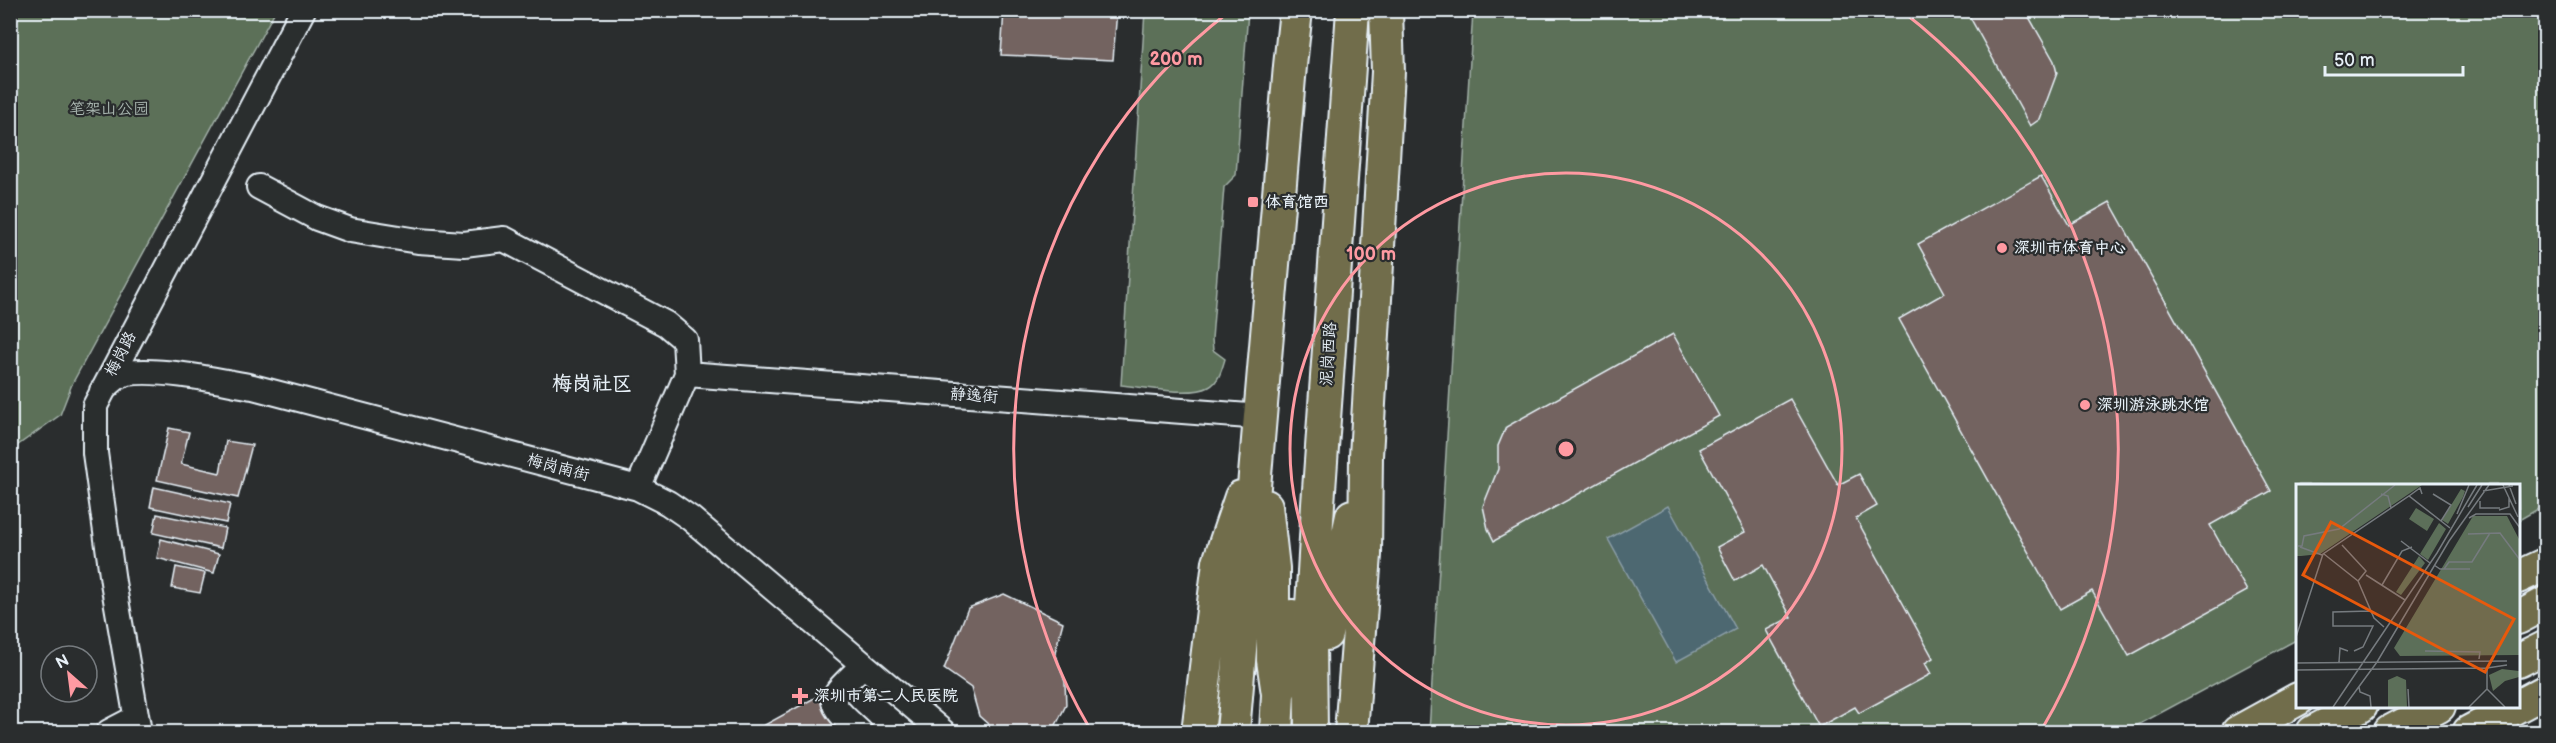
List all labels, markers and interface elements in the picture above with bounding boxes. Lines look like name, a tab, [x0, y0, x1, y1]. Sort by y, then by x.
scale bar	[2325, 39, 2463, 77]
text: 200 m	[1149, 49, 1203, 70]
text: 50 m	[2334, 50, 2375, 71]
park label: 笔架山公园	[69, 100, 149, 119]
place label: 体育馆西	[1265, 193, 1329, 212]
marker: 体育馆西	[1246, 195, 1260, 209]
place label: 深圳市体育中心	[2014, 239, 2126, 258]
marker: 深圳市体育中心	[1995, 241, 2009, 255]
text: 100 m	[1346, 244, 1396, 265]
street label: 泥岗西路	[1317, 321, 1341, 387]
street label: 梅岗路	[102, 328, 140, 380]
district label: 梅岗社区	[552, 372, 632, 396]
street label: 静逸街	[949, 385, 999, 407]
place label: 深圳游泳跳水馆	[2097, 396, 2209, 415]
marker: 深圳游泳跳水馆	[2078, 398, 2092, 412]
centre of rings	[1556, 439, 1576, 459]
street label: 梅岗南街	[525, 451, 591, 485]
inset map	[2296, 484, 2520, 707]
north arrow	[39, 644, 99, 704]
text: N	[53, 651, 72, 673]
marker: 深圳市第二人民医院	[791, 687, 809, 705]
place label: 深圳市第二人民医院	[814, 687, 958, 706]

